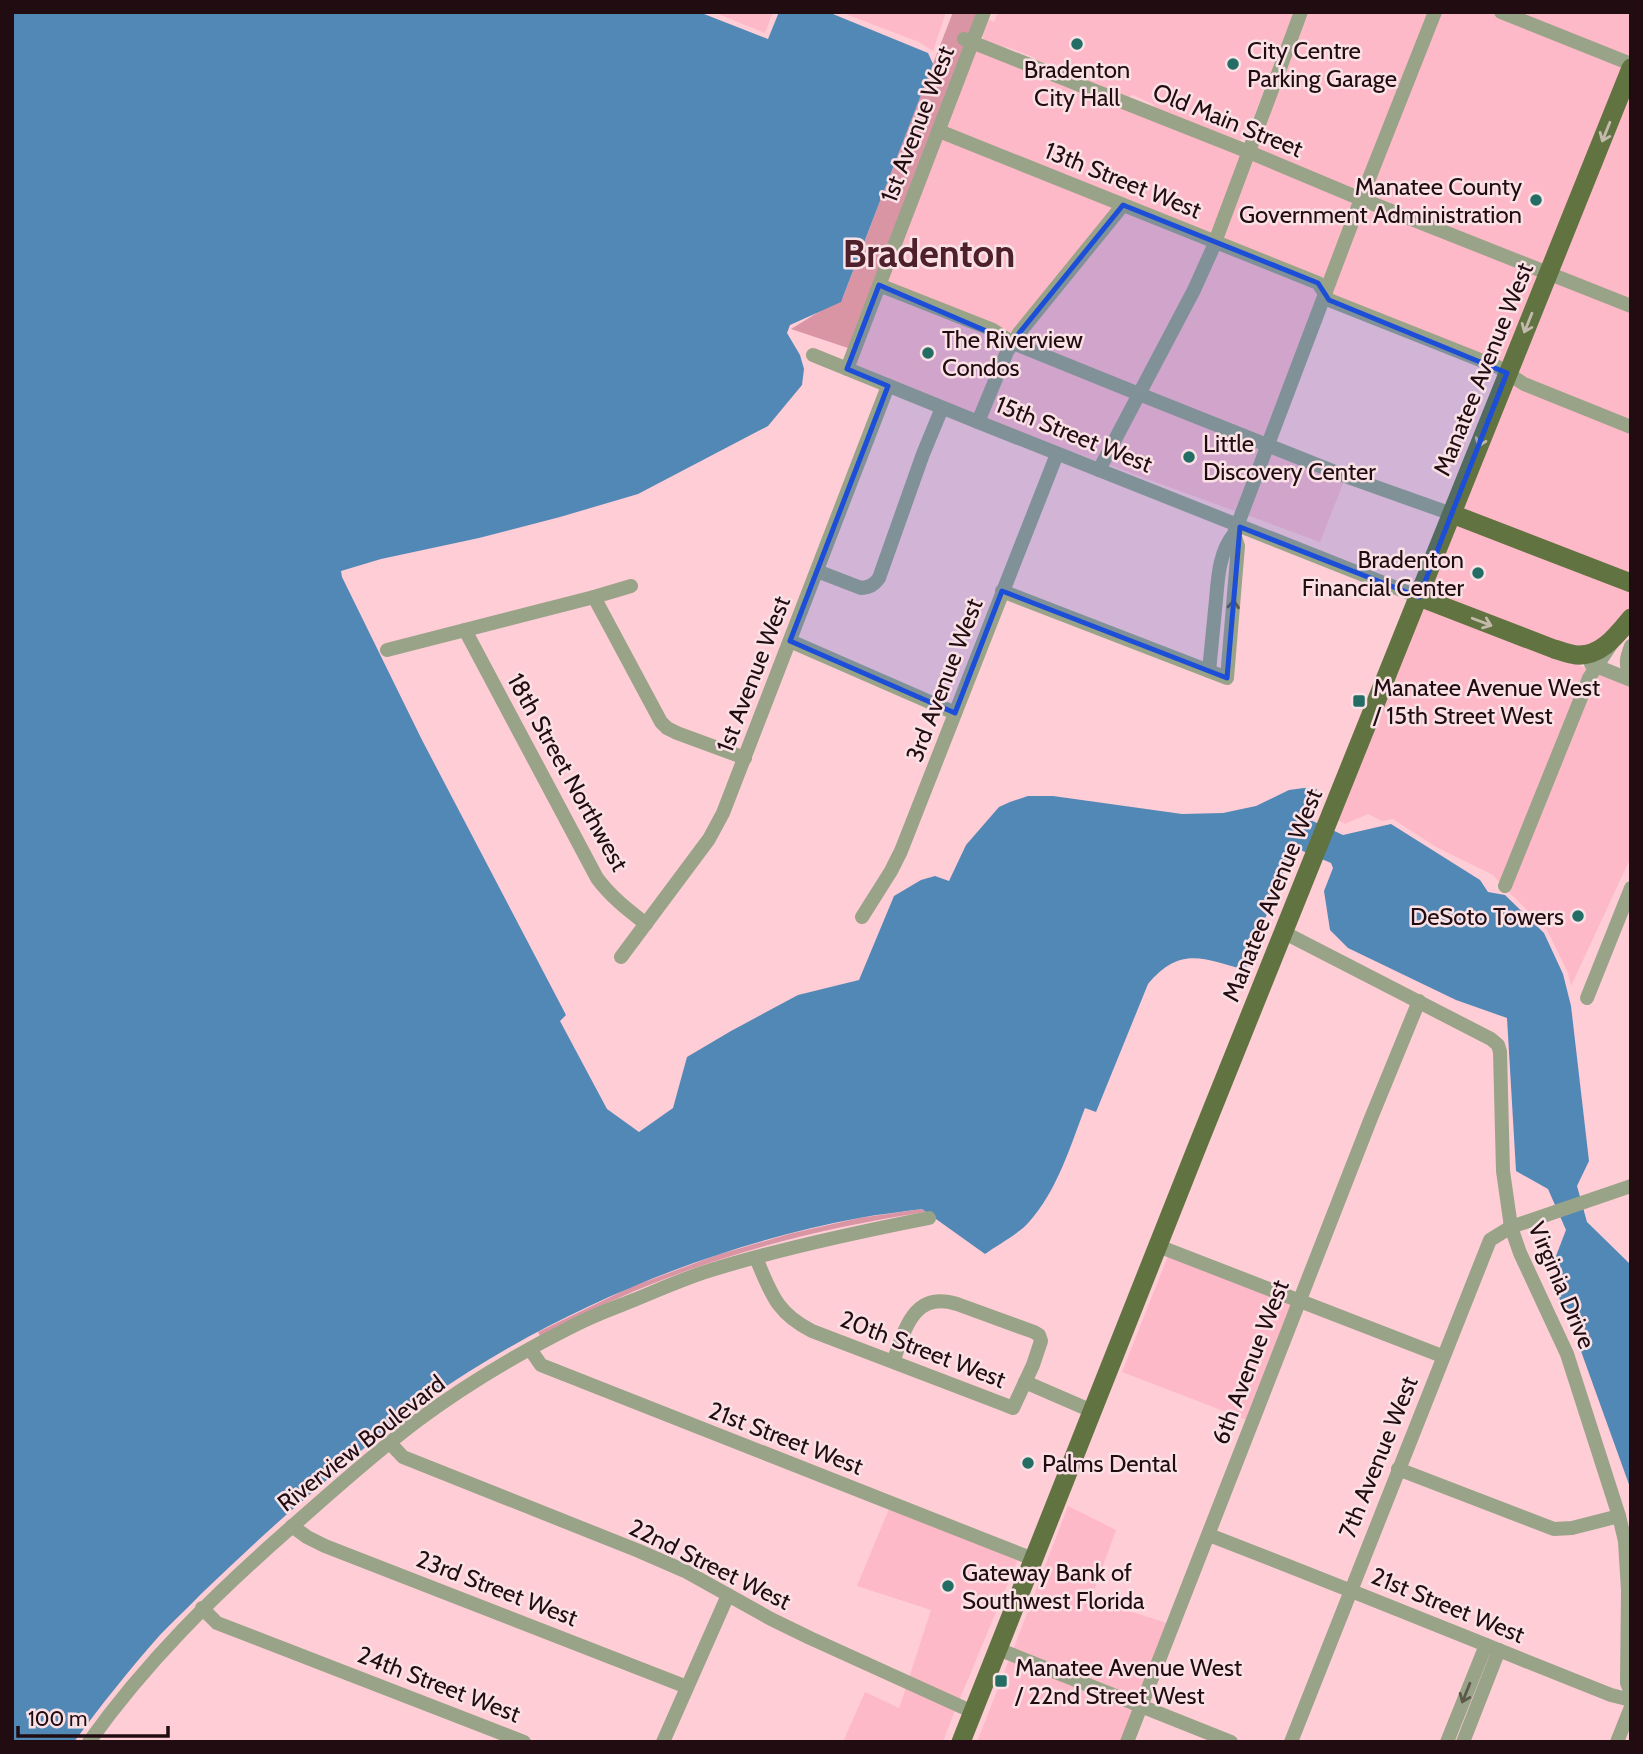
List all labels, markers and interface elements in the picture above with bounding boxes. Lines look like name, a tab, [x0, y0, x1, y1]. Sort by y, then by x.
marker: Bradenton City Hall	[1069, 36, 1085, 52]
place label: City Centre Parking Garage	[1247, 36, 1397, 93]
street label: 1st Avenue West	[874, 42, 960, 206]
place label: Bradenton City Hall	[1024, 55, 1130, 112]
marker: City Centre Parking Garage	[1225, 56, 1241, 72]
street label: Old Main Street	[1149, 77, 1307, 163]
one-way arrow	[1598, 120, 1611, 142]
street label: 13th Street West	[1040, 135, 1206, 225]
place label: Manatee County Government Administration	[1239, 172, 1522, 229]
marker: Manatee County Government Administration	[1528, 192, 1544, 208]
district label: Bradenton	[843, 230, 1015, 277]
street label: Manatee Avenue West	[1427, 258, 1539, 480]
one-way arrow	[1520, 312, 1533, 334]
place label: The Riverview Condos	[942, 325, 1083, 382]
marker: The Riverview Condos	[920, 345, 936, 361]
street label: 15th Street West	[991, 389, 1157, 479]
one-way arrow	[1475, 426, 1488, 447]
place label: Little Discovery Center	[1203, 429, 1376, 486]
marker: Little Discovery Center	[1181, 449, 1197, 465]
place label: Bradenton Financial Center	[1302, 545, 1464, 602]
marker: Bradenton Financial Center	[1470, 565, 1486, 581]
street label: 1st Avenue West	[710, 592, 796, 756]
street label: 3rd Avenue West	[900, 594, 988, 766]
one-way arrow	[1227, 599, 1240, 622]
one-way arrow	[1471, 617, 1493, 629]
street label: 18th Street Northwest	[502, 668, 634, 876]
place label: Manatee Avenue West / 15th Street West	[1372, 673, 1600, 730]
marker: Manatee Avenue West / 15th Street West	[1351, 693, 1367, 709]
street label: Manatee Avenue West	[1216, 784, 1328, 1006]
place label: DeSoto Towers	[1410, 902, 1564, 931]
marker: DeSoto Towers	[1570, 908, 1586, 924]
street label: Virginia Drive	[1522, 1217, 1602, 1353]
street label: 6th Avenue West	[1205, 1276, 1295, 1448]
street label: 20th Street West	[836, 1304, 1010, 1394]
street label: Riverview Boulevard	[272, 1369, 450, 1517]
street label: 7th Avenue West	[1332, 1372, 1424, 1542]
street label: 21st Street West	[705, 1395, 867, 1481]
place label: Palms Dental	[1042, 1449, 1177, 1478]
marker: Palms Dental	[1020, 1455, 1036, 1471]
street label: 22nd Street West	[624, 1512, 796, 1616]
street label: 23rd Street West	[412, 1544, 582, 1632]
place label: Gateway Bank of Southwest Florida	[962, 1558, 1145, 1615]
street label: 21st Street West	[1367, 1561, 1529, 1649]
marker: Gateway Bank of Southwest Florida	[940, 1578, 956, 1594]
street label: 24th Street West	[353, 1640, 525, 1728]
place label: Manatee Avenue West / 22nd Street West	[1014, 1653, 1242, 1710]
marker: Manatee Avenue West / 22nd Street West	[993, 1673, 1009, 1689]
one-way arrow	[1459, 1682, 1472, 1704]
scale bar	[18, 1694, 168, 1738]
text: 100 m	[28, 1706, 87, 1731]

